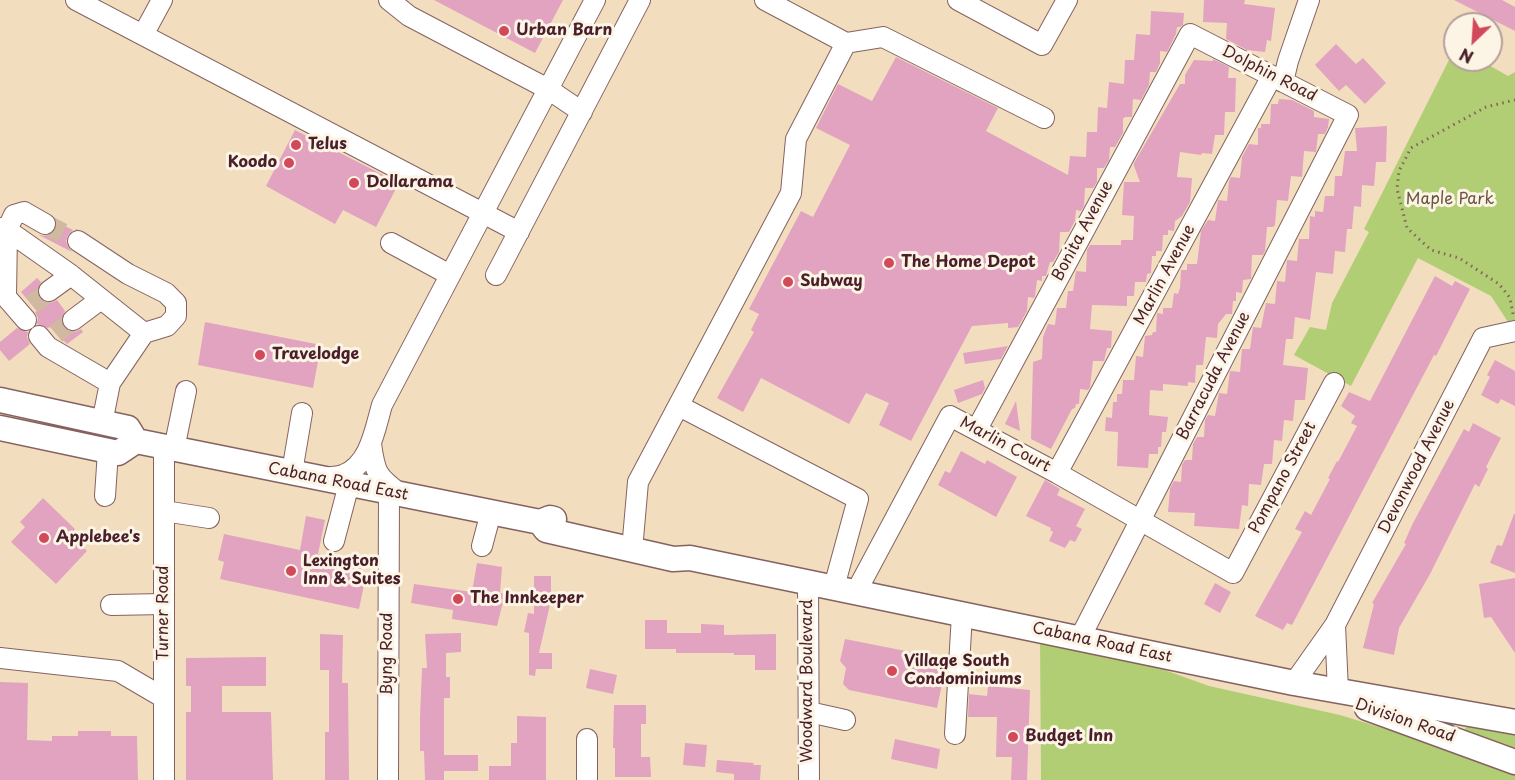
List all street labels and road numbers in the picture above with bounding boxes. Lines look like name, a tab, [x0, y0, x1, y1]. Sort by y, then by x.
street label: Dolphin Road	[1218, 42, 1320, 106]
street label: Bonita Avenue	[1049, 178, 1117, 284]
street label: Marlin Avenue	[1131, 222, 1199, 328]
street label: Barracuda Avenue	[1173, 309, 1255, 443]
street label: Devonwood Avenue	[1375, 397, 1459, 537]
street label: Marlin Court	[956, 413, 1054, 477]
street label: Pompano Street	[1245, 419, 1321, 537]
street label: Cabana Road East	[266, 459, 410, 505]
street label: Turner Road	[154, 565, 174, 661]
street label: Woodward Boulevard	[798, 599, 818, 763]
street label: Byng Road	[378, 612, 398, 696]
street label: Cabana Road East	[1030, 619, 1174, 667]
street label: Division Road	[1353, 695, 1457, 747]

